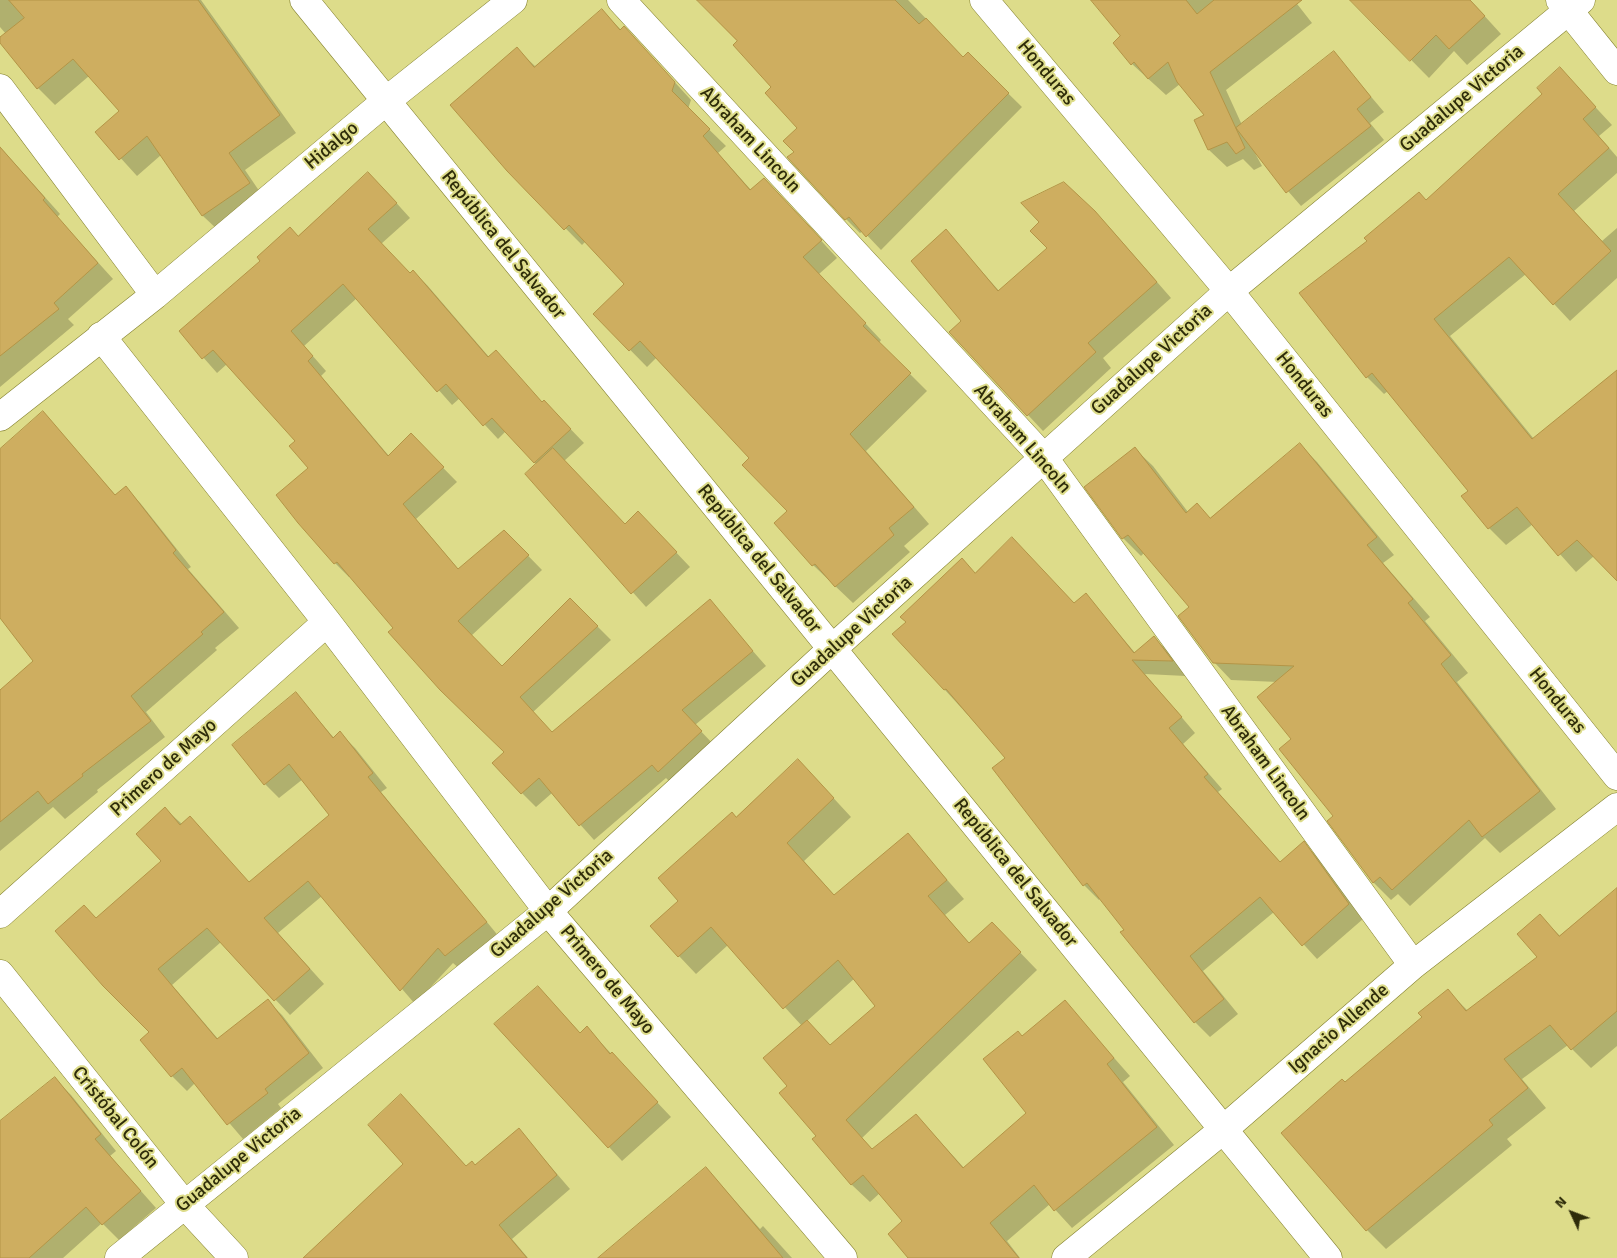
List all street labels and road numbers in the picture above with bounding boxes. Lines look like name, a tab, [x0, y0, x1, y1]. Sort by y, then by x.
street label: Honduras	[1012, 36, 1080, 110]
street label: Guadalupe Victoria	[1395, 40, 1529, 158]
street label: Abraham Lincoln	[695, 82, 805, 198]
street label: Hidalgo	[301, 117, 363, 175]
street label: República del Salvador	[436, 166, 570, 324]
street label: Guadalupe Victoria	[1087, 300, 1217, 420]
street label: Honduras	[1270, 347, 1338, 423]
street label: Abraham Lincoln	[968, 380, 1076, 498]
street label: República del Salvador	[692, 480, 826, 638]
street label: Guadalupe Victoria	[787, 572, 917, 692]
street label: Honduras	[1523, 663, 1591, 739]
street label: Abraham Lincoln	[1215, 701, 1315, 825]
street label: Primero de Mayo	[106, 714, 222, 822]
street label: República del Salvador	[948, 794, 1082, 952]
street label: Guadalupe Victoria	[486, 845, 618, 963]
street label: Primero de Mayo	[555, 921, 659, 1039]
street label: Ignacio Allende	[1284, 979, 1394, 1079]
street label: Cristóbal Colón	[67, 1062, 163, 1174]
street label: Guadalupe Victoria	[172, 1102, 306, 1218]

